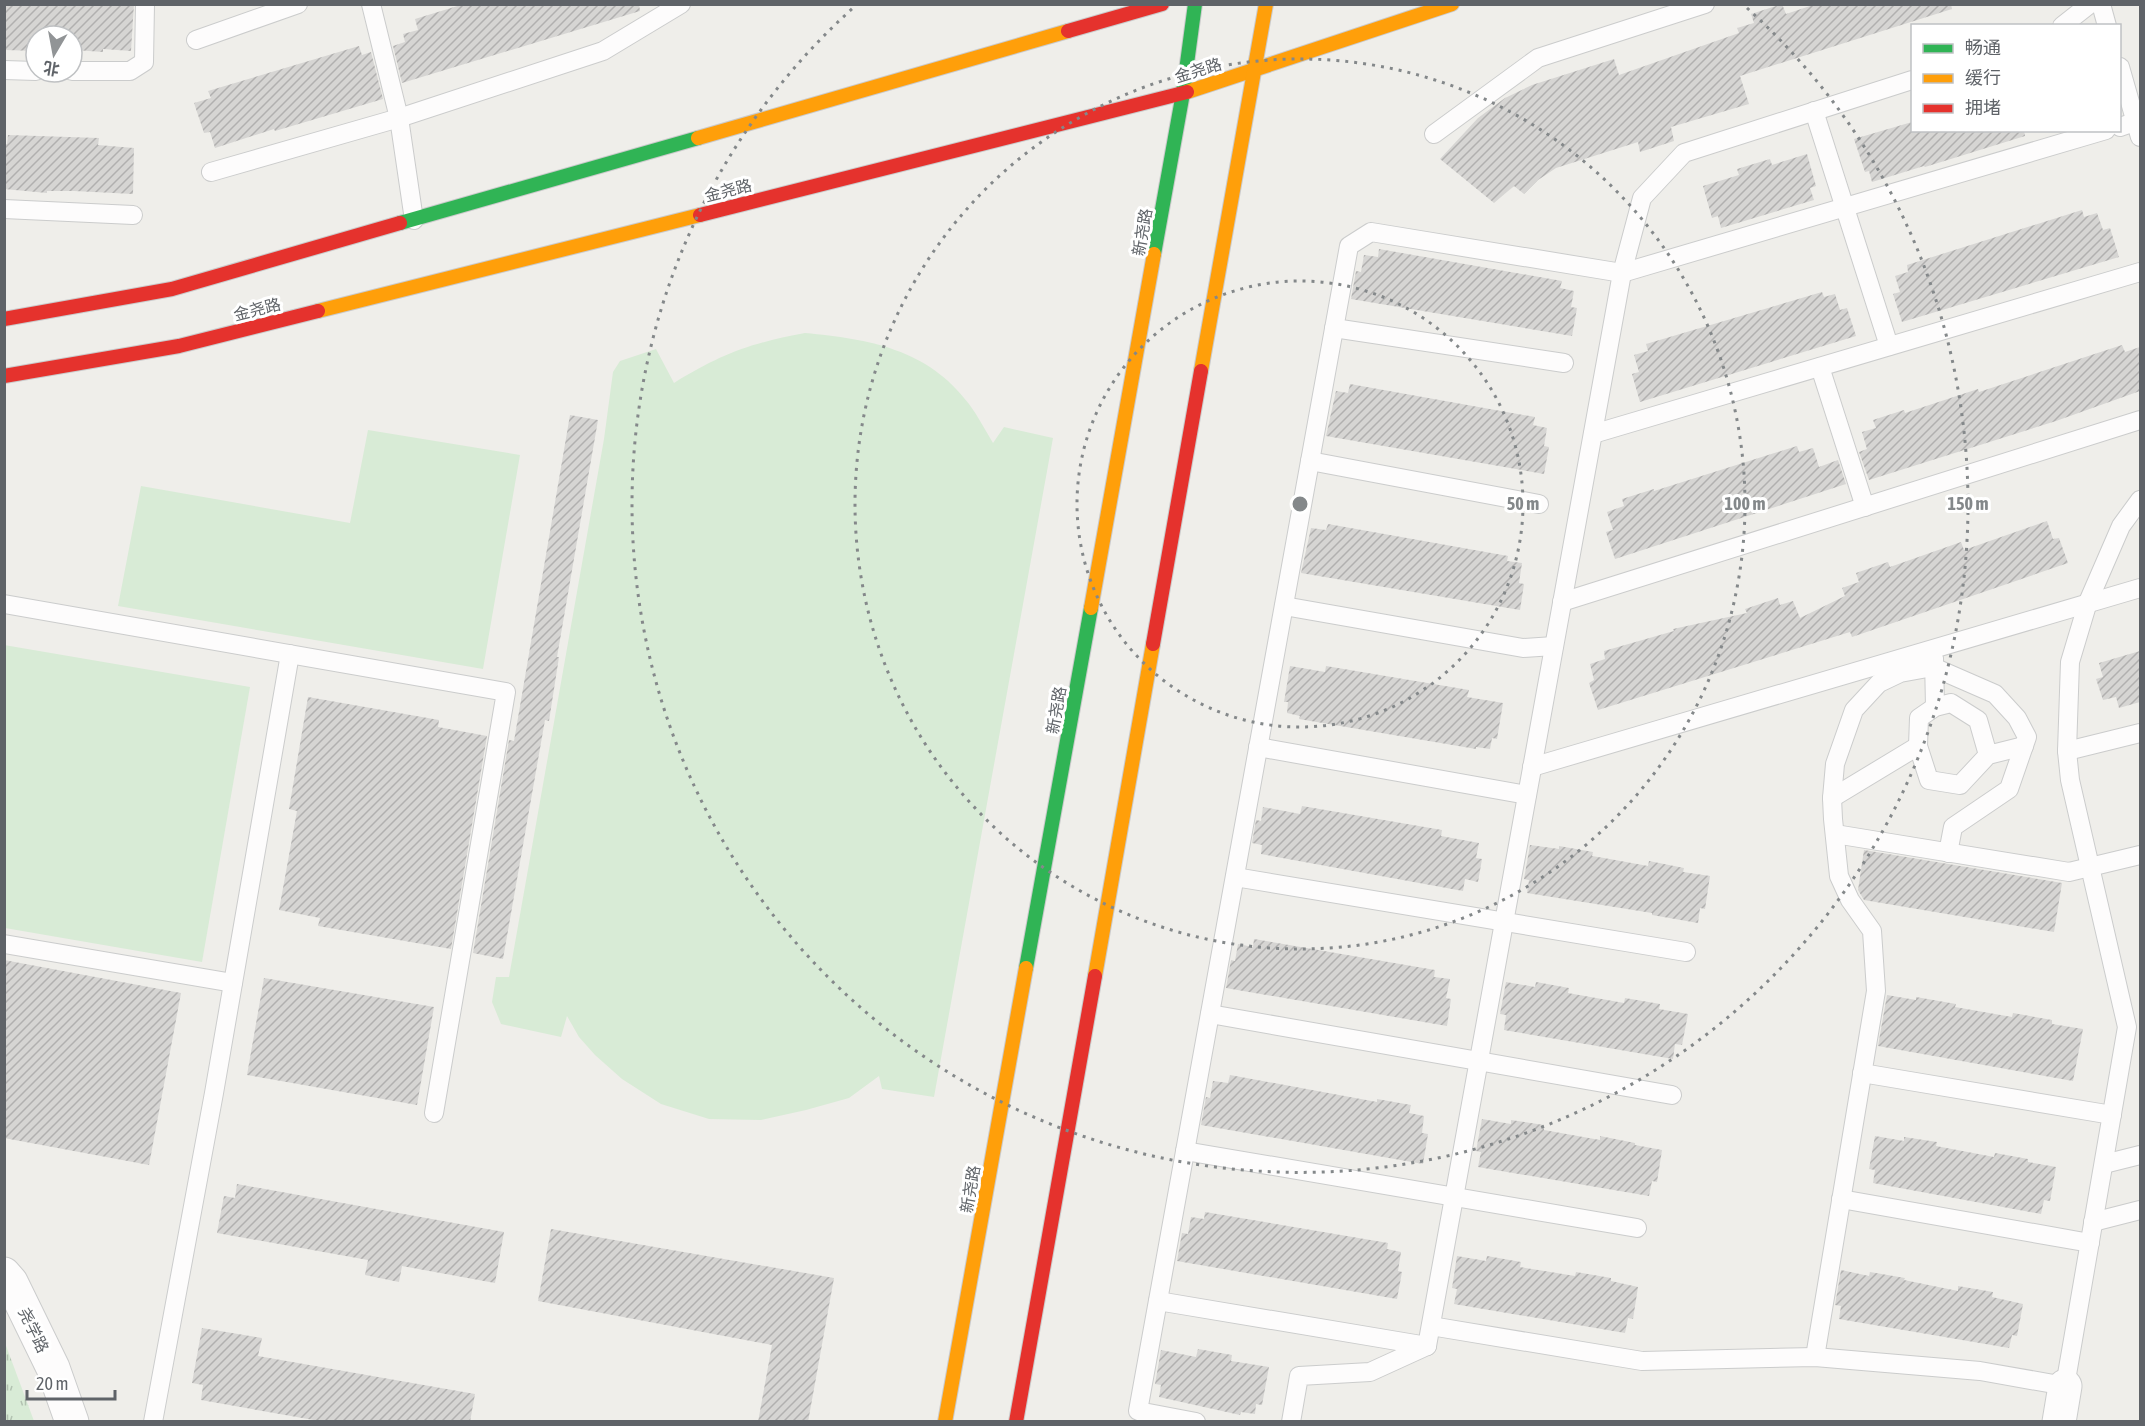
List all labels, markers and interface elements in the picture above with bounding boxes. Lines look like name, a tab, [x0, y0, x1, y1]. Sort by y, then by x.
north arrow	[24, 24, 84, 84]
legend	[1911, 24, 2121, 132]
text: 畅通	[1965, 37, 2001, 58]
street label: 金尧路	[1172, 54, 1224, 86]
text: 北	[42, 59, 61, 79]
text: 缓行	[1965, 67, 2001, 88]
text: 拥堵	[1965, 97, 2001, 118]
street label: 金尧路	[703, 175, 753, 205]
street label: 新尧路	[1129, 207, 1155, 257]
street label: 金尧路	[232, 294, 282, 324]
text: 50 m	[1507, 493, 1539, 514]
text: 100 m	[1725, 493, 1765, 514]
text: 150 m	[1948, 493, 1988, 514]
centre of rings	[1290, 494, 1310, 514]
street label: 新尧路	[1043, 685, 1069, 735]
street label: 新尧路	[957, 1164, 983, 1214]
street label: 尧学路	[15, 1304, 53, 1356]
scale bar	[27, 1363, 116, 1401]
text: 20 m	[36, 1373, 68, 1394]

